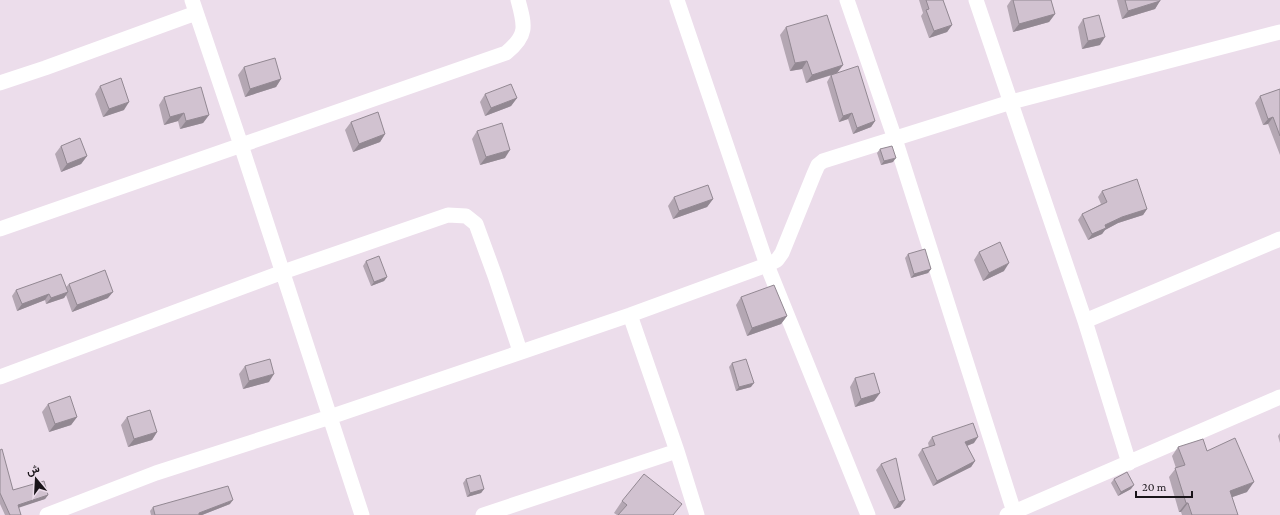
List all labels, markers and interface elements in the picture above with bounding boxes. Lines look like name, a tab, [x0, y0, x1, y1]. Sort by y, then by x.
north arrow	[16, 459, 56, 499]
text: ش	[25, 462, 41, 478]
scale bar	[1136, 473, 1192, 499]
text: 20 m	[1142, 480, 1167, 494]

